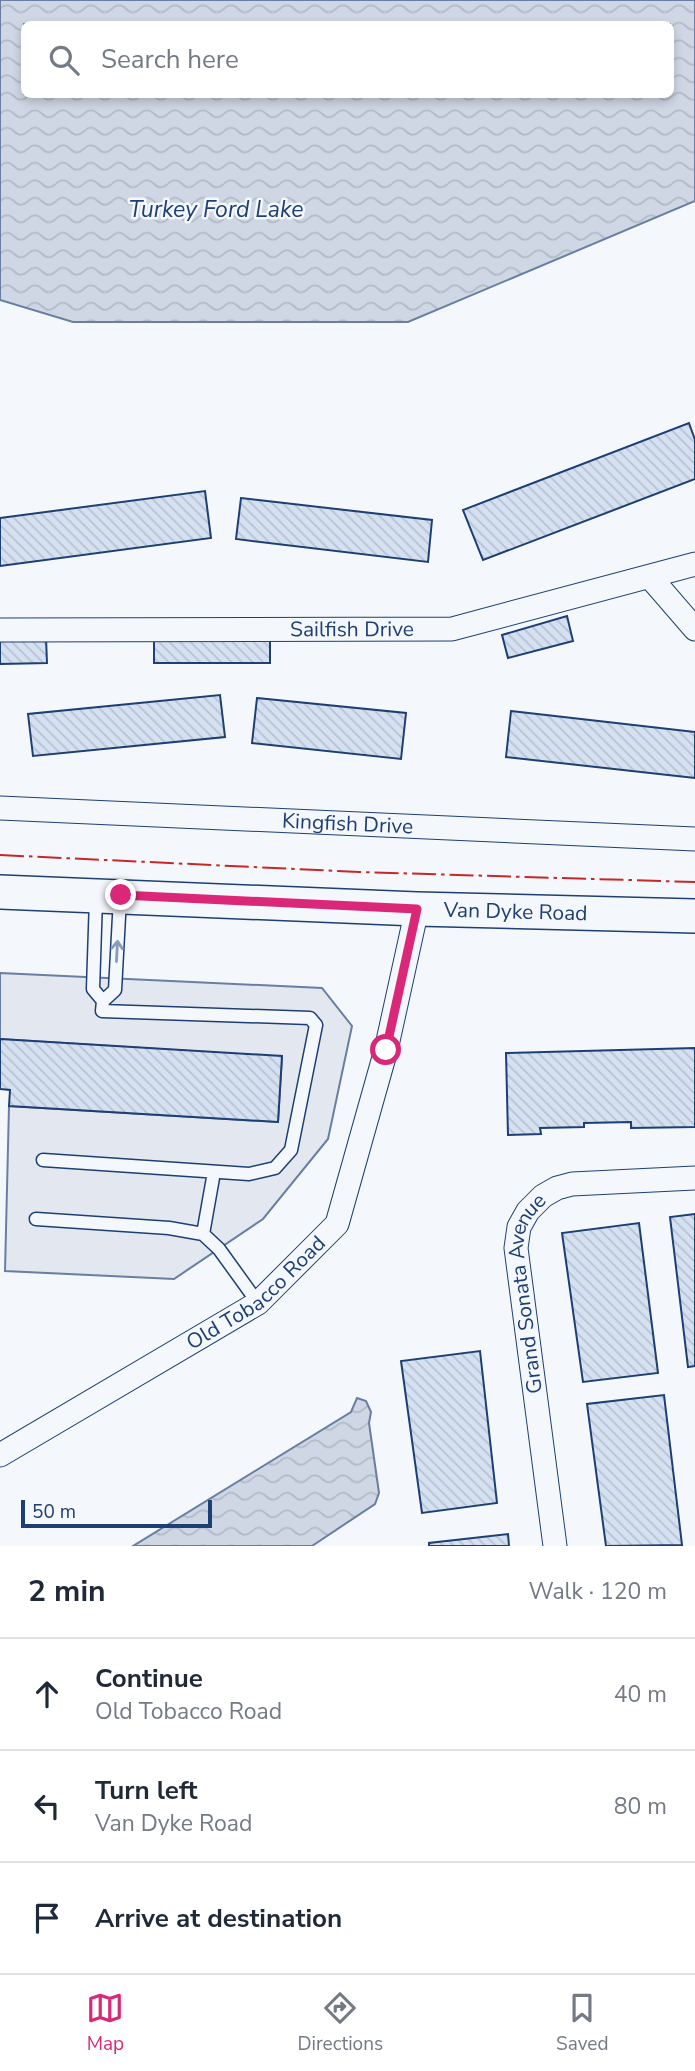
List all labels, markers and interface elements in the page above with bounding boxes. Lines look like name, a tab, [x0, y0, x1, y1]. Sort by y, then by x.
search box	[21, 21, 674, 98]
icon: search	[45, 41, 83, 79]
text: Search here	[101, 42, 239, 77]
water label: Turkey Ford Lake	[129, 194, 303, 225]
street label: Sailfish Drive	[290, 615, 414, 643]
street label: Kingfish Drive	[281, 807, 414, 840]
route end	[105, 879, 136, 910]
street label: Van Dyke Road	[442, 896, 588, 927]
one-way arrow	[111, 940, 124, 963]
route start	[370, 1034, 401, 1065]
street label: Grand Sonata Avenue	[502, 1187, 552, 1395]
street label: Old Tobacco Road	[181, 1229, 332, 1356]
scale bar	[21, 1497, 212, 1529]
text: 50 m	[32, 1499, 76, 1525]
text: 2 min	[28, 1571, 106, 1612]
text: Walk · 120 m	[528, 1576, 667, 1607]
text: Continue	[95, 1661, 203, 1696]
icon: ahead	[28, 1675, 66, 1713]
text: 40 m	[614, 1679, 667, 1710]
text: Old Tobacco Road	[95, 1696, 282, 1727]
text: Turn left	[95, 1773, 198, 1808]
icon: left	[28, 1787, 66, 1825]
text: 80 m	[614, 1791, 667, 1822]
text: Van Dyke Road	[95, 1808, 252, 1839]
icon: arrive	[28, 1899, 66, 1937]
text: Arrive at destination	[95, 1901, 342, 1936]
tab: Map	[86, 1989, 124, 2057]
tab: Directions	[297, 1989, 383, 2057]
tab: Saved	[556, 1989, 609, 2057]

